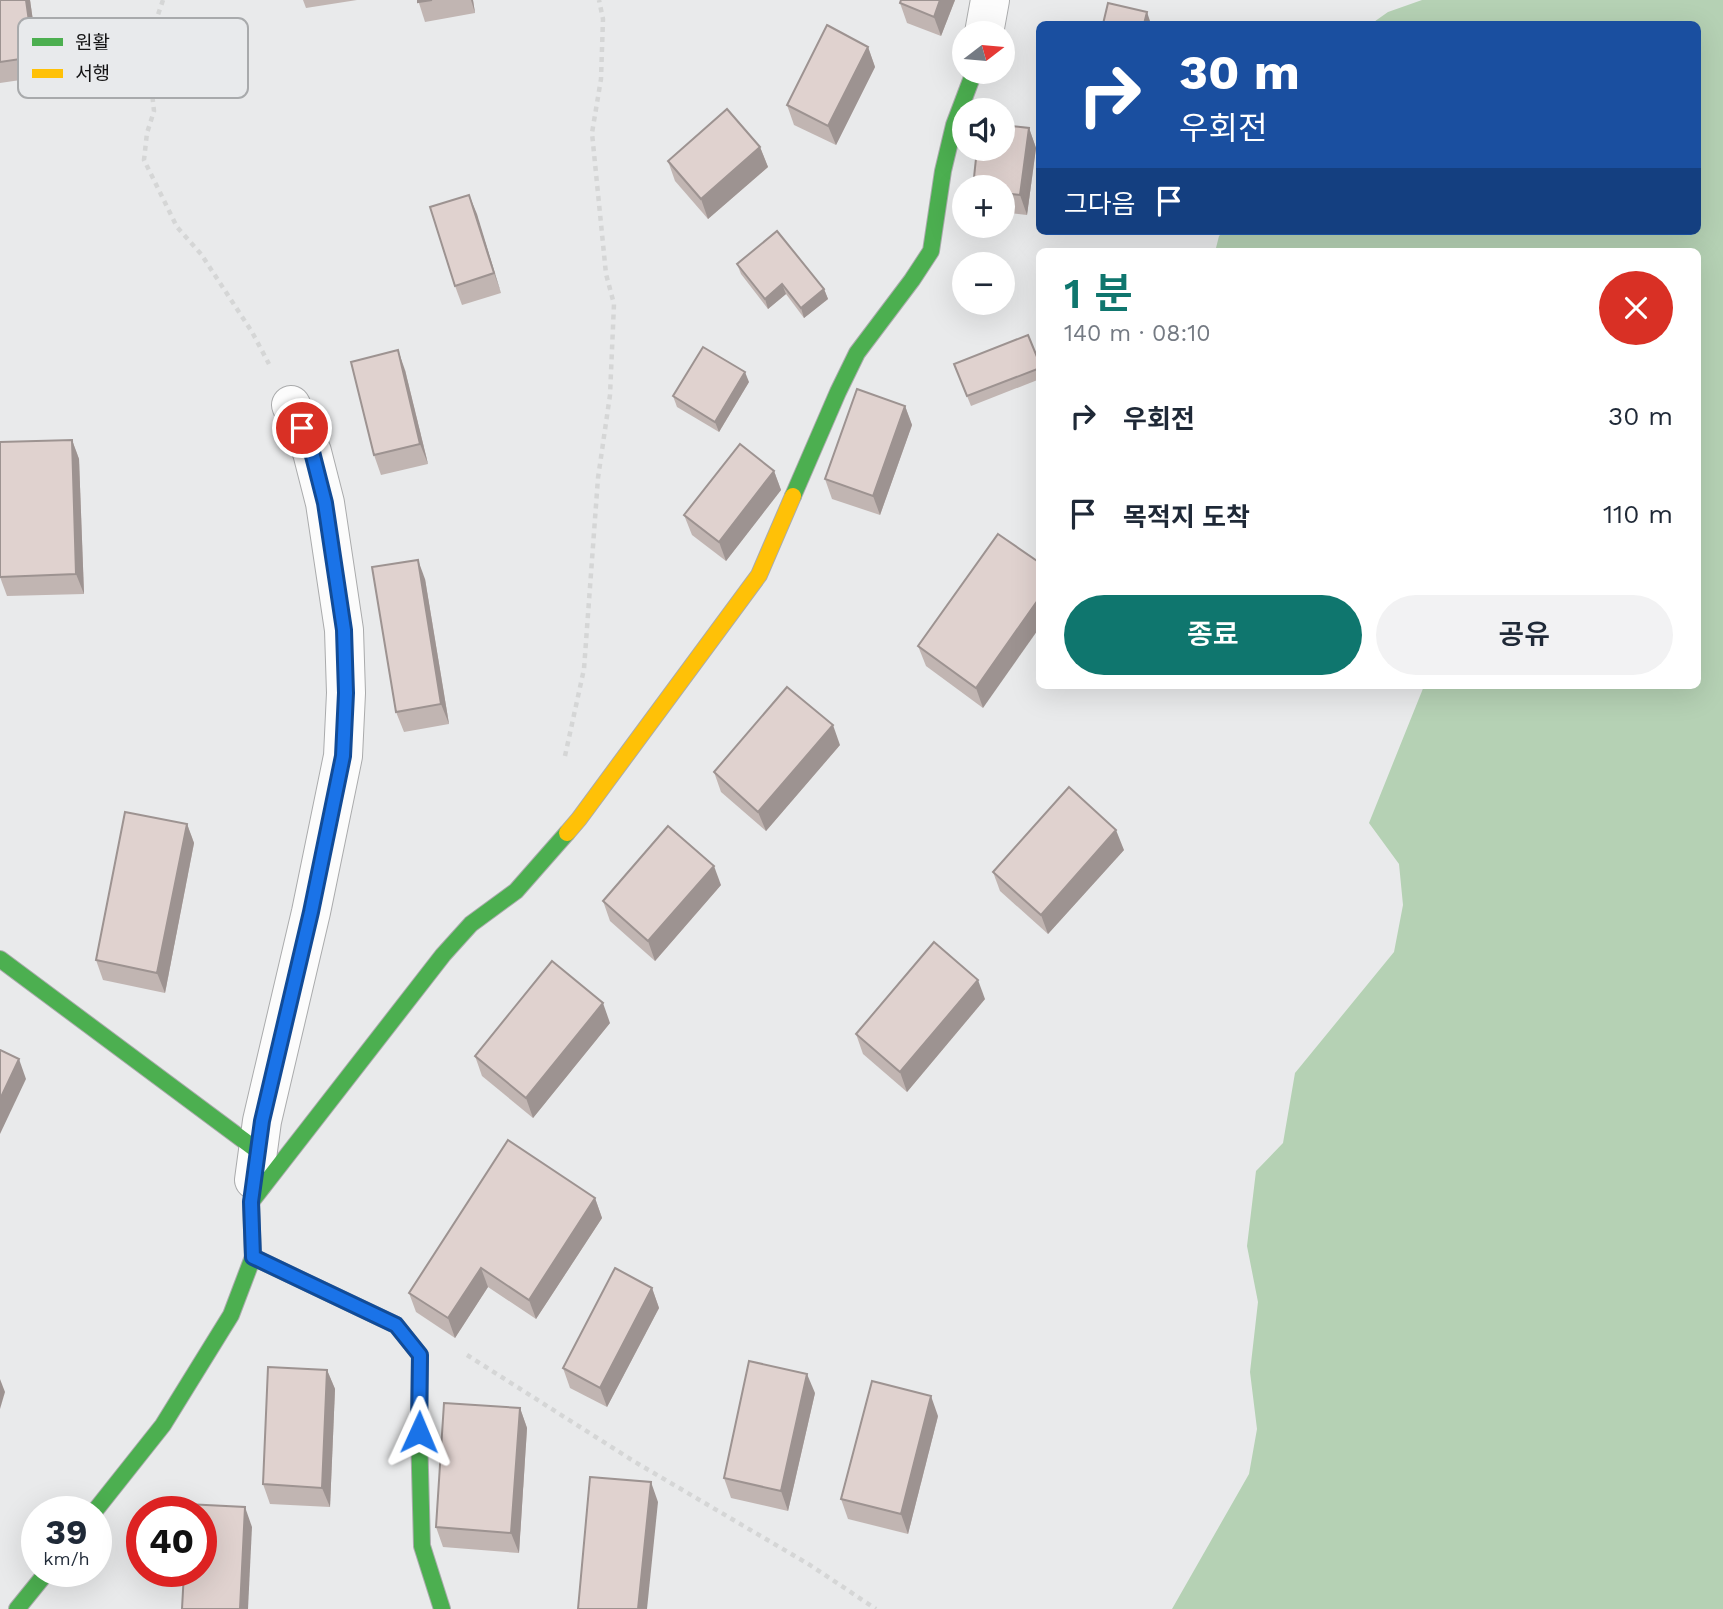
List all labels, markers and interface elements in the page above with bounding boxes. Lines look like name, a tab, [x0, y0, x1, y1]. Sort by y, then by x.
legend	[18, 18, 248, 98]
north arrow	[952, 21, 1015, 84]
map controls	[952, 21, 1015, 315]
text: 원활	[75, 31, 110, 54]
text: 30 m	[1179, 43, 1300, 101]
icon: right	[1064, 49, 1155, 140]
text: 서행	[75, 62, 110, 85]
button: sound	[952, 98, 1015, 161]
text: 우회전	[1179, 109, 1267, 147]
button: +	[952, 175, 1015, 238]
icon: arrive	[1150, 182, 1188, 220]
text: 그다음	[1064, 189, 1136, 219]
button: −	[952, 252, 1015, 315]
text: 1 분	[1064, 269, 1133, 318]
button: close	[1599, 271, 1673, 345]
text: 140 m · 08:10	[1064, 320, 1211, 347]
icon: right	[1064, 397, 1102, 435]
pin	[272, 398, 332, 458]
text: 30 m	[1608, 401, 1673, 431]
text: 우회전	[1123, 404, 1195, 434]
icon: arrive	[283, 409, 321, 447]
icon: arrive	[1064, 495, 1102, 533]
text: 110 m	[1603, 499, 1673, 529]
text: 목적지 도착	[1123, 502, 1250, 532]
button: 종료	[1064, 595, 1362, 675]
button: 공유	[1376, 595, 1673, 675]
position arrow	[382, 1395, 456, 1469]
speed limit sign: 40	[126, 1496, 217, 1587]
text: 39	[45, 1511, 88, 1553]
text: km/h	[43, 1548, 90, 1569]

